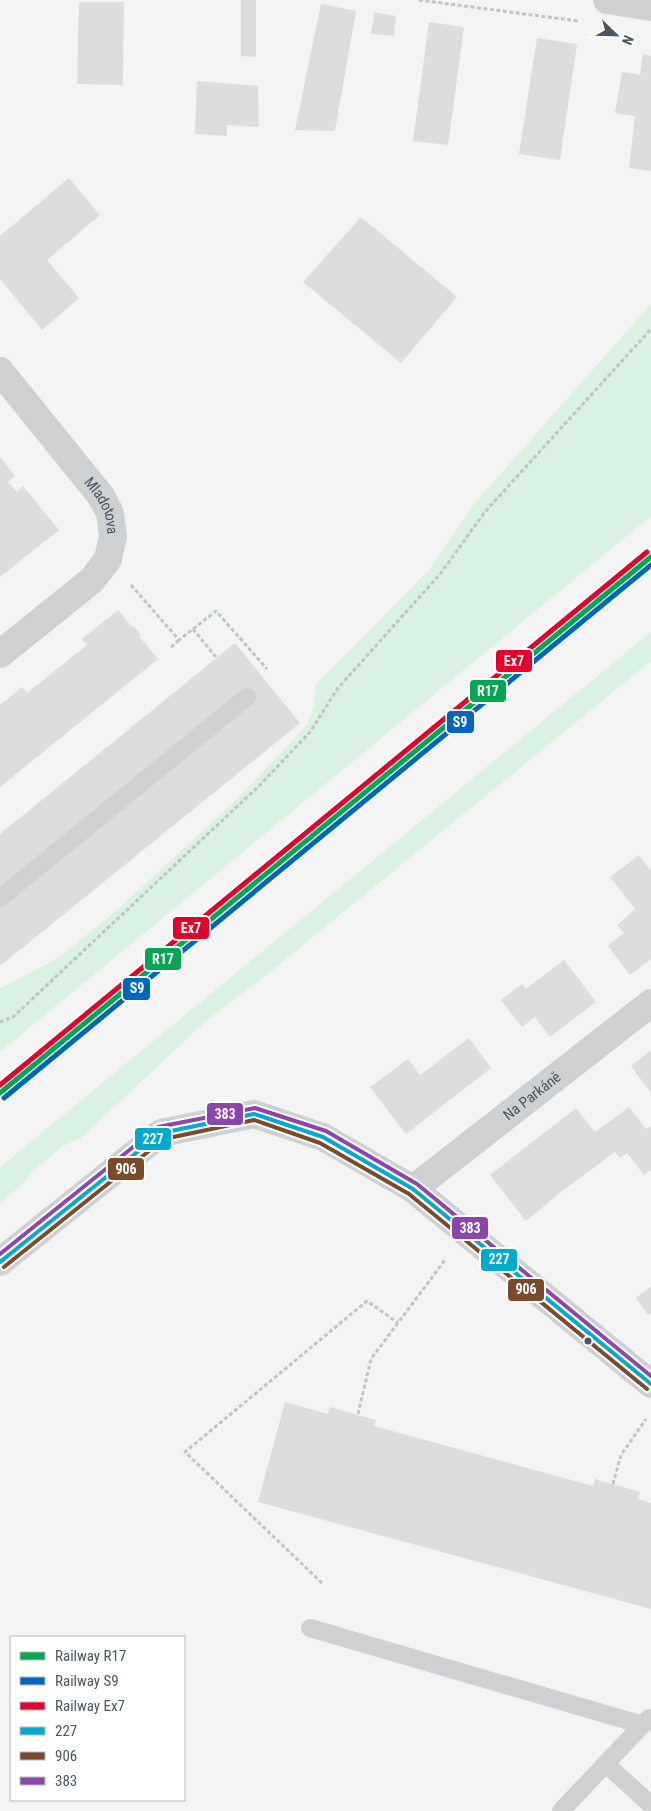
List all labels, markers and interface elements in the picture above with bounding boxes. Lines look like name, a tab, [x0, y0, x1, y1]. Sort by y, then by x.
north arrow	[591, 10, 641, 60]
text: N	[619, 33, 637, 47]
street label: Mladotova	[80, 473, 122, 535]
line badge: Ex7	[495, 649, 533, 673]
text: Ex7	[504, 653, 524, 669]
line badge: R17	[469, 679, 507, 703]
text: R17	[477, 683, 499, 699]
line badge: S9	[446, 710, 475, 734]
text: S9	[453, 714, 467, 730]
line badge: Ex7	[172, 916, 210, 940]
text: Ex7	[181, 920, 201, 936]
line badge: R17	[144, 947, 182, 971]
text: R17	[152, 951, 174, 967]
line badge: S9	[122, 977, 151, 1001]
text: S9	[130, 980, 144, 996]
street label: Na Parkáně	[500, 1068, 564, 1124]
line badge: 383	[206, 1102, 244, 1126]
text: 383	[214, 1106, 236, 1122]
line badge: 227	[134, 1127, 172, 1151]
text: 227	[142, 1131, 164, 1147]
line badge: 906	[107, 1157, 145, 1181]
text: 906	[115, 1161, 137, 1177]
line badge: 383	[451, 1216, 489, 1240]
text: 383	[459, 1220, 481, 1236]
line badge: 227	[480, 1248, 518, 1272]
text: 227	[488, 1251, 510, 1267]
line badge: 906	[507, 1278, 545, 1302]
text: 906	[515, 1281, 537, 1297]
unlabelled marker	[583, 1336, 593, 1346]
legend	[10, 1636, 185, 1801]
text: Railway R17	[55, 1647, 126, 1665]
text: Railway S9	[55, 1672, 119, 1690]
text: Railway Ex7	[55, 1697, 125, 1715]
text: 227	[55, 1722, 77, 1740]
text: 906	[55, 1747, 77, 1765]
text: 383	[55, 1772, 77, 1790]

